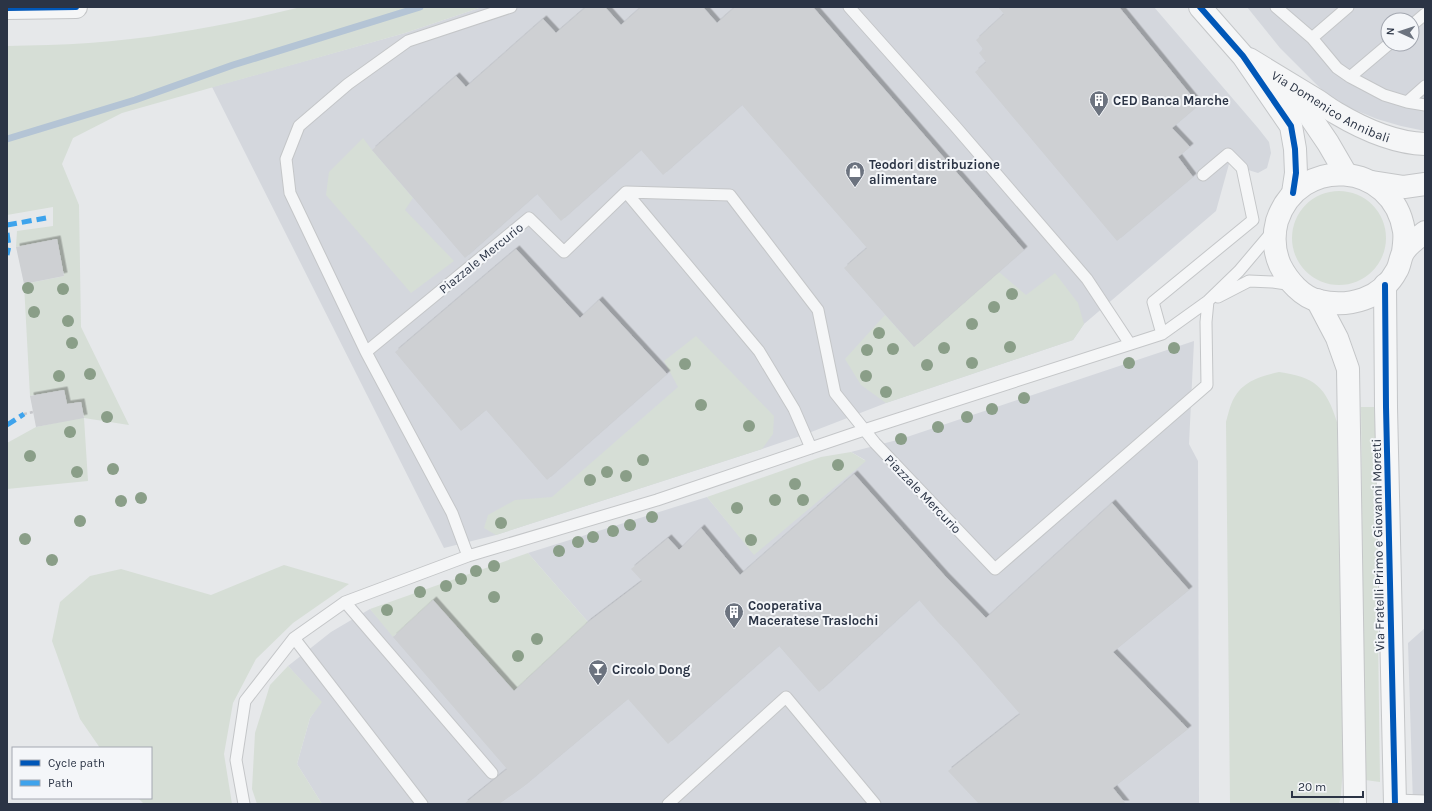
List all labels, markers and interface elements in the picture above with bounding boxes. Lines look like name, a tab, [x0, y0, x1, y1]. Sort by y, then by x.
north arrow	[1380, 12, 1420, 52]
text: N	[1384, 27, 1397, 36]
street label: Via Domenico Annibali	[1269, 67, 1392, 145]
building icon: CED Banca Marche	[1088, 89, 1110, 117]
place label: CED Banca Marche	[1113, 93, 1229, 108]
place label: Teodori distribuzione alimentare	[869, 157, 1000, 187]
shop icon: Teodori distribuzione alimentare	[844, 160, 866, 188]
street label: Piazzale Mercurio	[436, 220, 526, 296]
street label: Via Fratelli Primo e Giovanni Moretti	[1369, 439, 1387, 651]
street label: Piazzale Mercurio	[882, 451, 964, 537]
place label: Cooperativa Maceratese Traslochi	[748, 598, 878, 628]
building icon: Cooperativa Maceratese Traslochi	[723, 601, 745, 629]
bar icon: Circolo Dong	[587, 658, 609, 686]
place label: Circolo Dong	[612, 662, 691, 677]
legend	[12, 747, 152, 799]
text: Cycle path	[48, 756, 105, 770]
scale bar	[1292, 773, 1363, 799]
text: Path	[48, 776, 73, 790]
text: 20 m	[1298, 780, 1326, 794]

